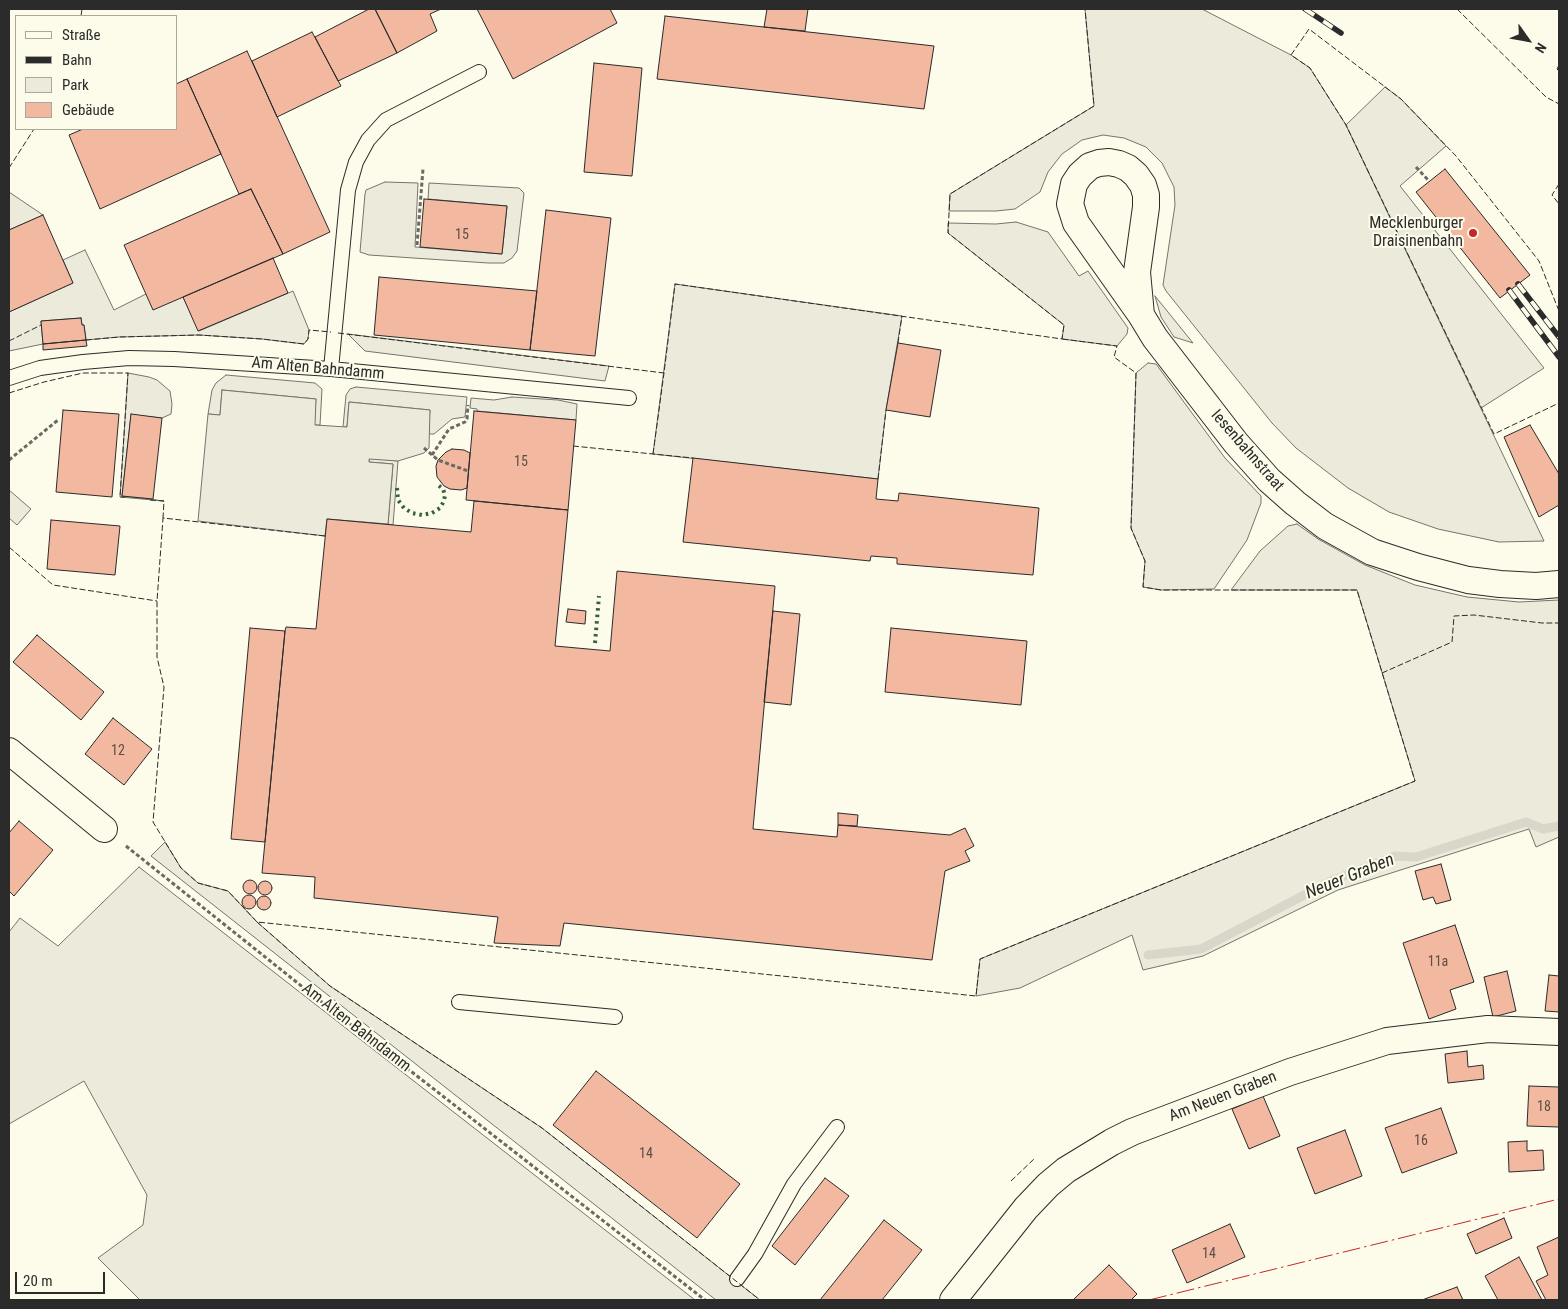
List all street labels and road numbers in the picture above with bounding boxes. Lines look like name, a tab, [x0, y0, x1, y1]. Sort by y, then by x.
street label: Am Alten Bahndamm	[251, 354, 385, 384]
street label: Iesenbahnstraat	[1206, 406, 1288, 496]
street label: Am Alten Bahndamm	[298, 979, 414, 1077]
street label: Am Neuen Graben	[1166, 1068, 1280, 1126]

